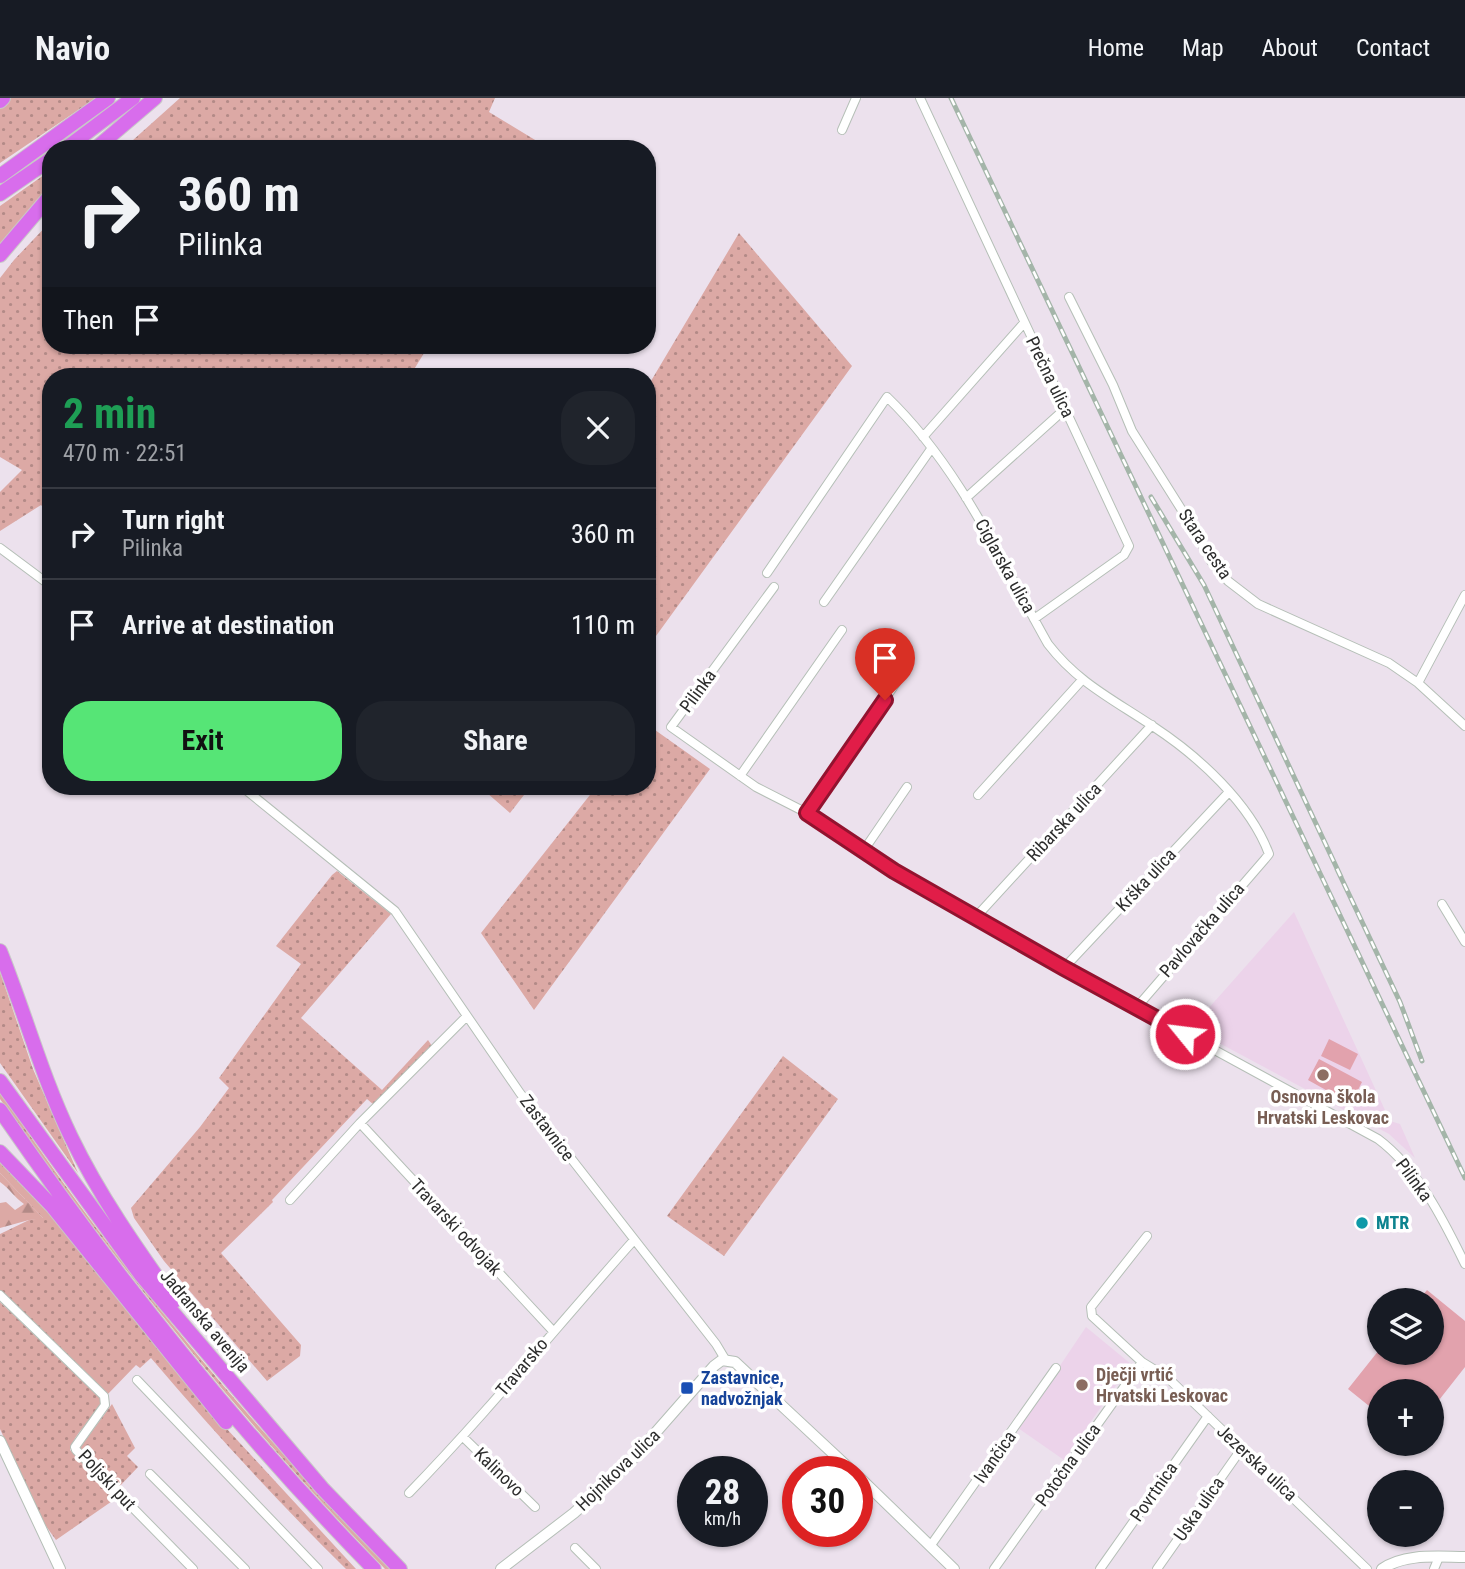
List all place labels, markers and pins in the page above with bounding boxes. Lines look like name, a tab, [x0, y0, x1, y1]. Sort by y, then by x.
pin	[855, 628, 915, 700]
marker: Osnovna škola Hrvatski Leskovac	[1315, 1067, 1331, 1083]
place label: Osnovna škola Hrvatski Leskovac	[1257, 1086, 1389, 1128]
place label: MTR	[1376, 1212, 1409, 1233]
marker: MTR	[1354, 1215, 1370, 1231]
place label: Dječji vrtić Hrvatski Leskovac	[1096, 1364, 1228, 1406]
place label: Zastavnice, nadvožnjak	[701, 1367, 784, 1409]
marker: Dječji vrtić Hrvatski Leskovac	[1074, 1377, 1090, 1393]
marker: Zastavnice, nadvožnjak	[679, 1380, 695, 1396]

